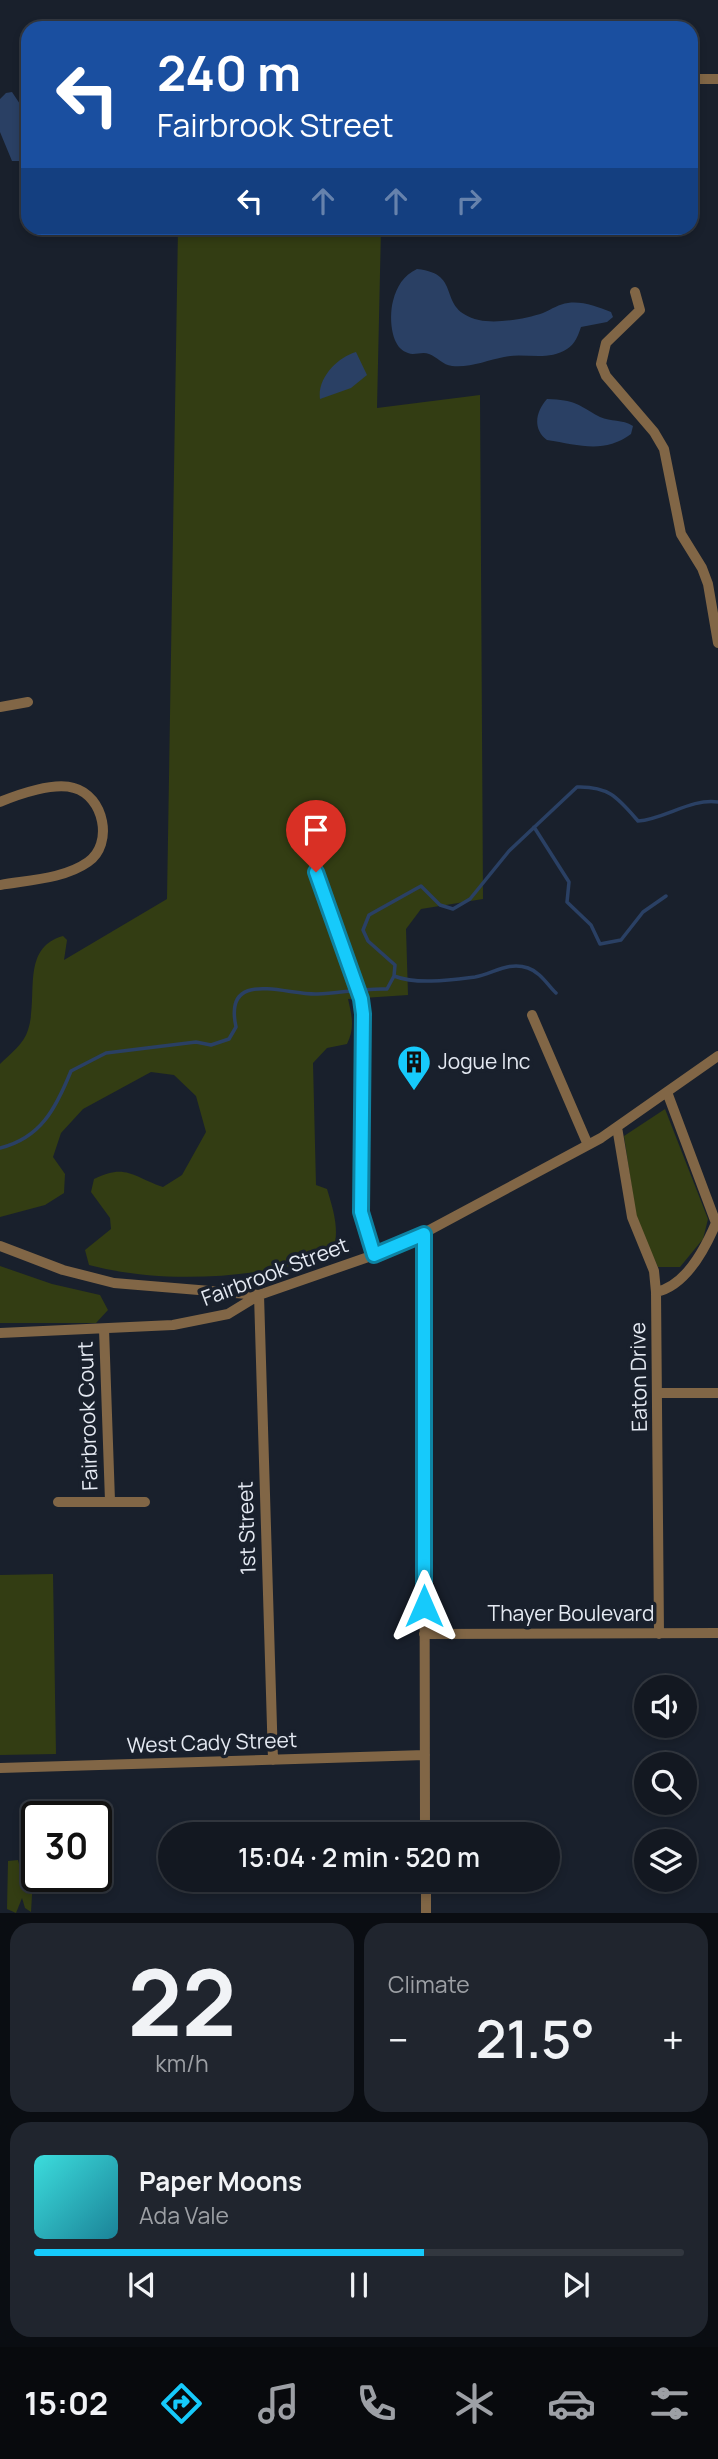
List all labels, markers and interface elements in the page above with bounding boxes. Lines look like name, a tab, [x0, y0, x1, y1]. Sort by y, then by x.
text: 240 m	[157, 39, 301, 106]
icon: left	[42, 49, 133, 140]
text: Fairbrook Street	[157, 103, 394, 147]
icon: left	[231, 182, 269, 220]
icon: ahead	[304, 182, 342, 220]
icon: ahead	[377, 182, 415, 220]
icon: right	[450, 182, 488, 220]
pin	[286, 800, 346, 872]
icon: arrive	[297, 811, 335, 849]
building icon: Jogue Inc	[395, 1043, 433, 1092]
place label: Jogue Inc	[438, 1047, 530, 1075]
street label: Fairbrook Street	[197, 1230, 352, 1312]
street label: Eaton Drive	[623, 1322, 653, 1432]
street label: Fairbrook Court	[70, 1341, 104, 1491]
street label: 1st Street	[230, 1481, 262, 1575]
position arrow	[387, 1569, 461, 1643]
street label: Thayer Boulevard	[488, 1599, 654, 1627]
map controls	[634, 1675, 697, 1892]
button: sound	[634, 1675, 697, 1738]
street label: West Cady Street	[126, 1725, 298, 1759]
button: search	[634, 1752, 697, 1815]
speed limit sign: 30	[21, 1801, 112, 1892]
button: layers	[634, 1829, 697, 1892]
text: 15:04 · 2 min · 520 m	[238, 1839, 480, 1875]
text: 22	[128, 1939, 236, 2063]
text: Climate	[388, 1968, 470, 2000]
text: 21.5°	[476, 2003, 595, 2074]
text: −	[388, 2013, 409, 2065]
text: +	[662, 2013, 684, 2065]
text: km/h	[155, 2047, 209, 2079]
text: Paper Moons	[139, 2163, 302, 2199]
text: Ada Vale	[139, 2199, 229, 2231]
icon: previous	[123, 2266, 161, 2304]
icon: pause	[340, 2266, 378, 2304]
icon: next	[557, 2266, 595, 2304]
icon: directions	[157, 2379, 206, 2428]
icon: music	[254, 2379, 303, 2428]
icon: phone	[352, 2379, 401, 2428]
icon: climate	[450, 2379, 499, 2428]
icon: car	[547, 2379, 596, 2428]
icon: filters	[645, 2379, 694, 2428]
text: 15:02	[24, 2381, 108, 2425]

